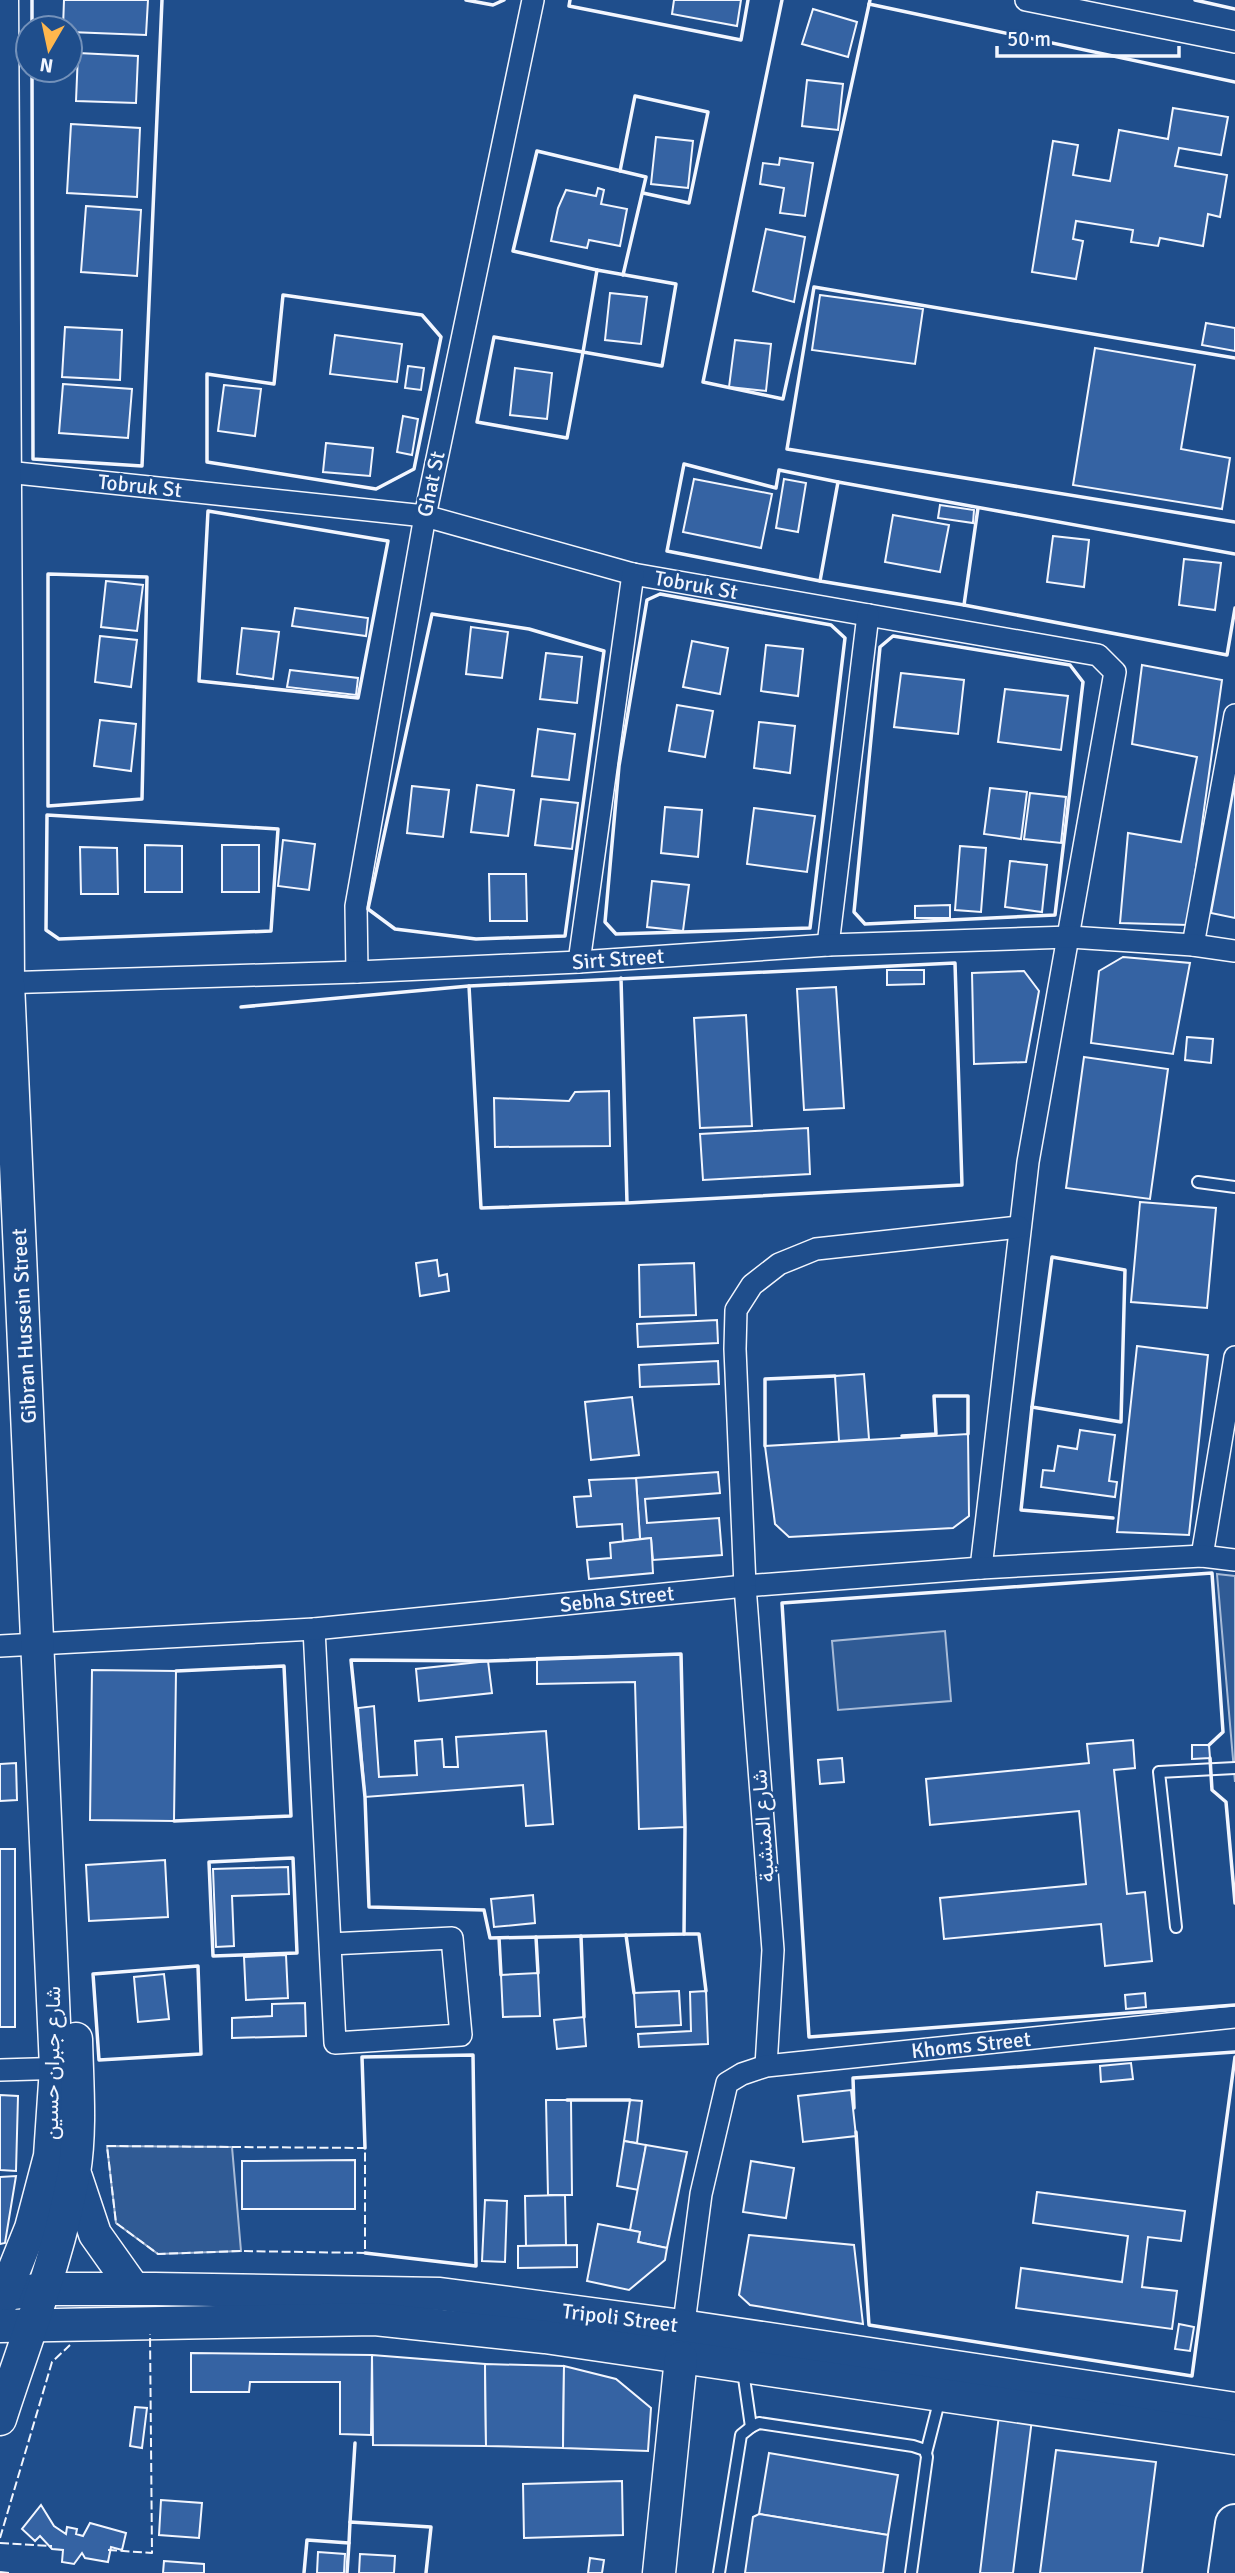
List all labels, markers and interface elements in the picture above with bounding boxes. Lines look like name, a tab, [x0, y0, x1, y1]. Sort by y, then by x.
north arrow	[14, 14, 84, 84]
scale bar	[997, 14, 1179, 58]
text: 50 m	[1007, 26, 1051, 52]
text: N	[38, 52, 55, 78]
street label: Ghat St	[411, 449, 451, 519]
street label: Tobruk St	[97, 469, 183, 503]
street label: Tobruk St	[652, 565, 740, 605]
street label: Sirt Street	[571, 943, 665, 975]
street label: Gibran Hussein Street	[6, 1228, 42, 1424]
street label: Sebha Street	[559, 1580, 675, 1618]
street label: شارع المنشية	[746, 1769, 781, 1883]
street label: شارع جبران حسين	[38, 1986, 67, 2140]
street label: Khoms Street	[910, 2026, 1032, 2064]
street label: Tripoli Street	[561, 2298, 679, 2338]

